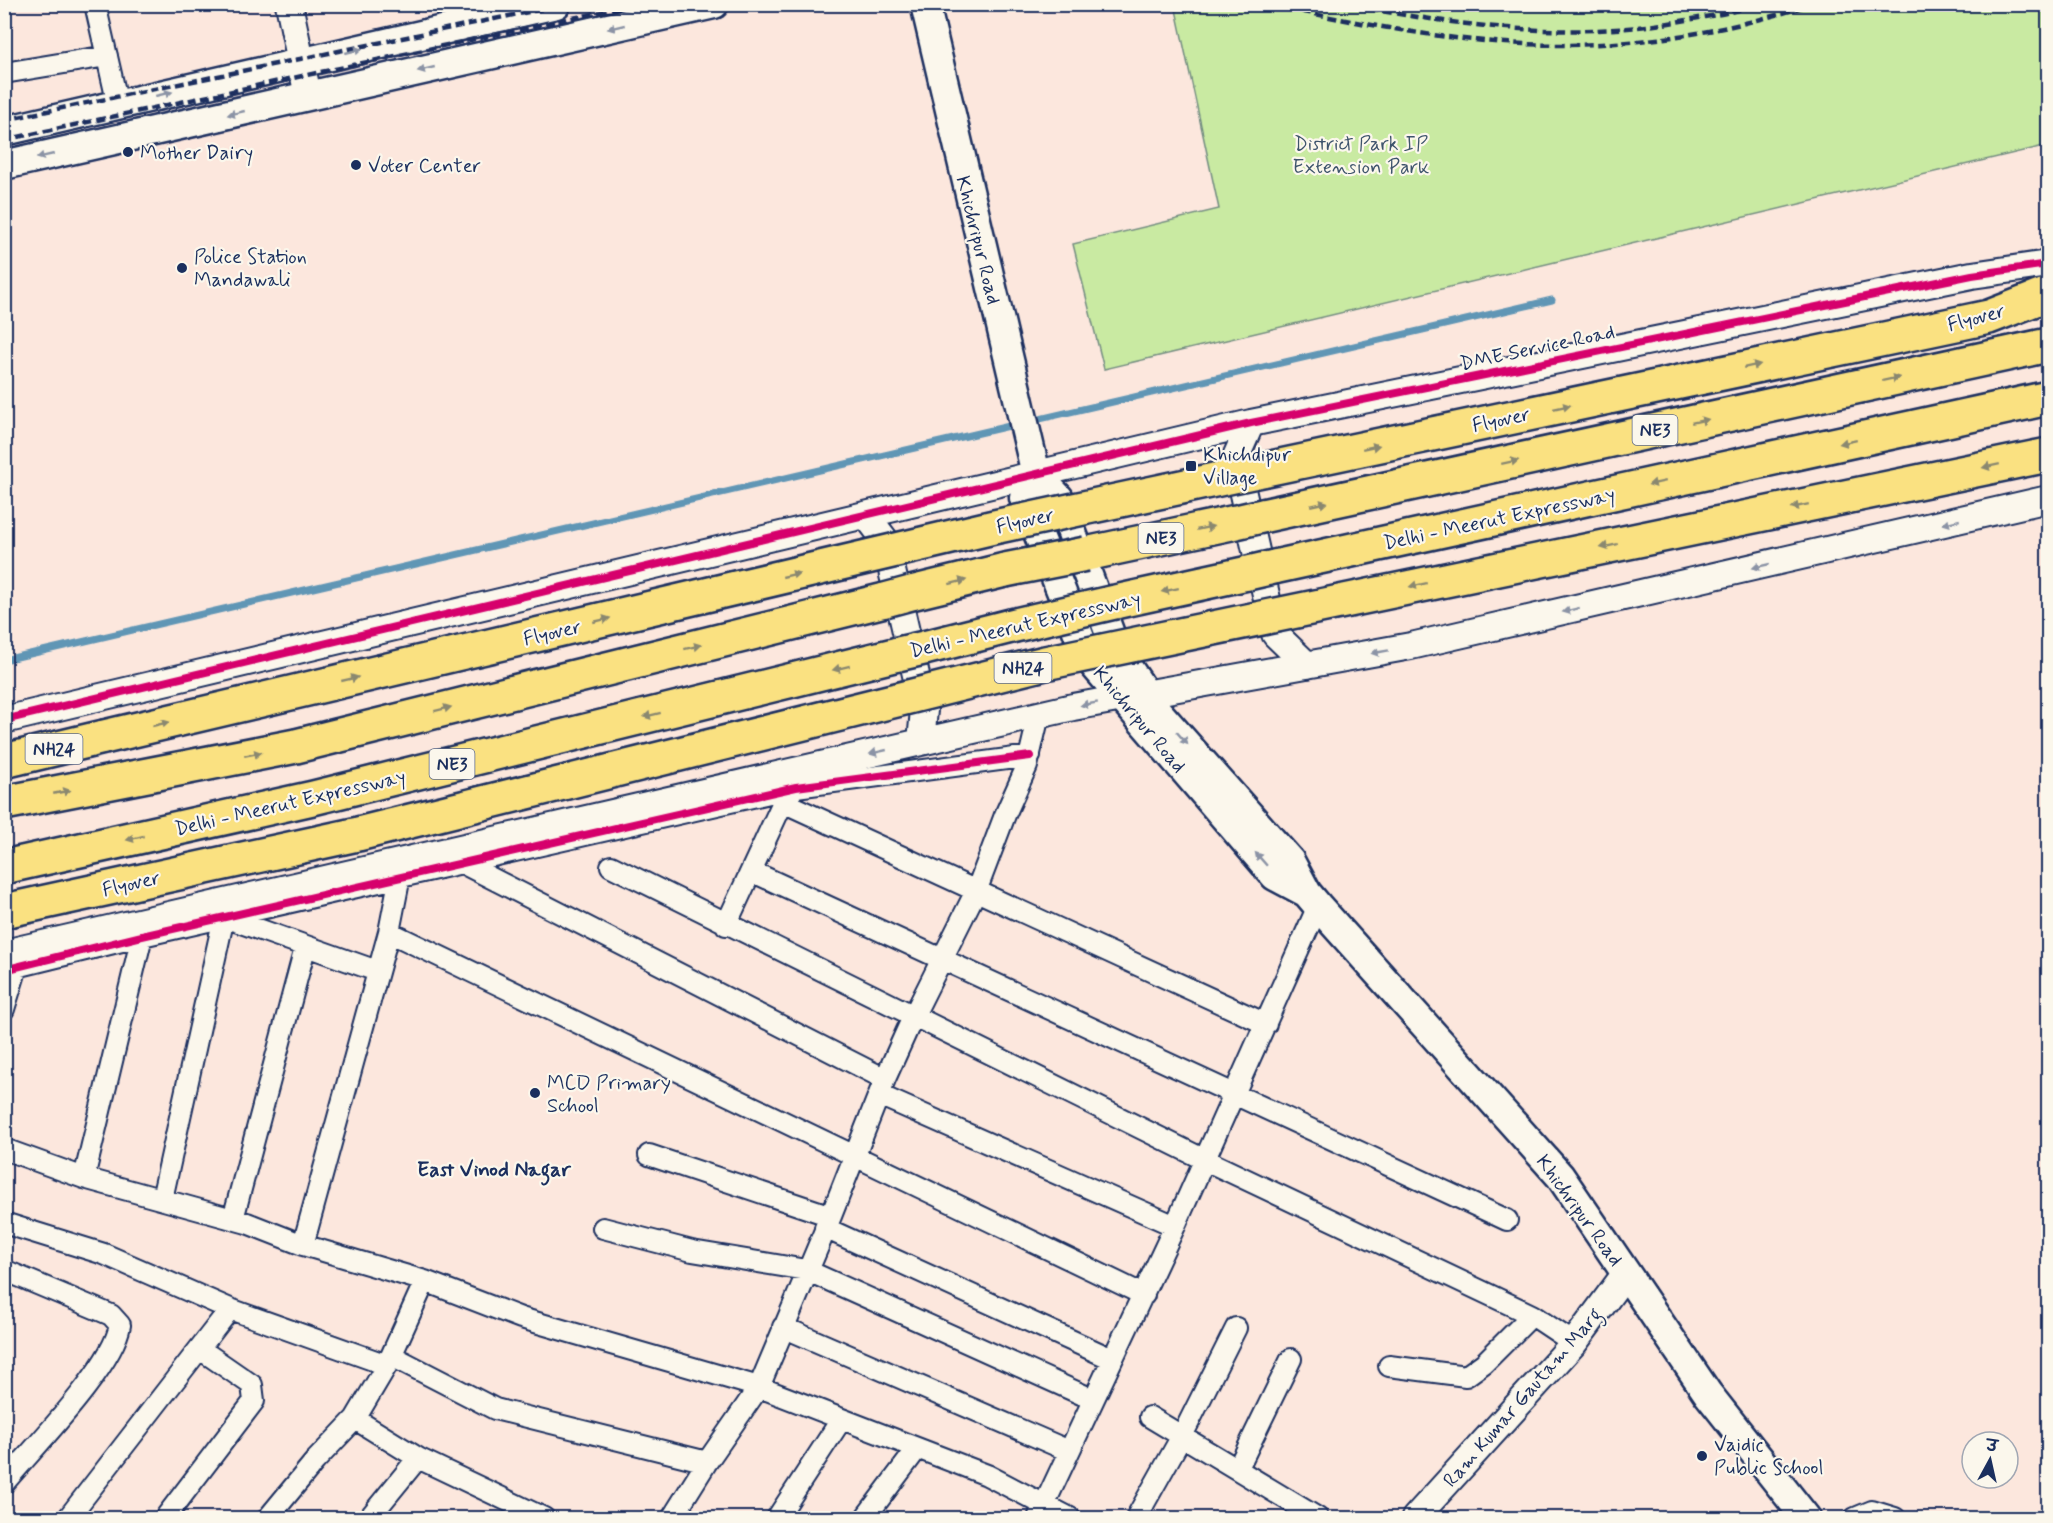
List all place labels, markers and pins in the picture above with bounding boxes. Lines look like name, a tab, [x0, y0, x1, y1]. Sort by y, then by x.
place label: Mother Dairy	[140, 140, 253, 167]
marker: Mother Dairy	[121, 145, 135, 159]
place label: Voter Center	[368, 153, 481, 180]
marker: Voter Center	[349, 158, 363, 172]
place label: Police Station Mandawali	[194, 244, 307, 294]
marker: Police Station Mandawali	[175, 261, 189, 275]
place label: Khichdipur Village	[1203, 442, 1292, 492]
marker: Khichdipur Village	[1184, 459, 1198, 473]
place label: MCD Primary School	[547, 1070, 671, 1120]
marker: MCD Primary School	[528, 1086, 542, 1100]
place label: Vaidic Public School	[1714, 1432, 1823, 1482]
marker: Vaidic Public School	[1695, 1449, 1709, 1463]

